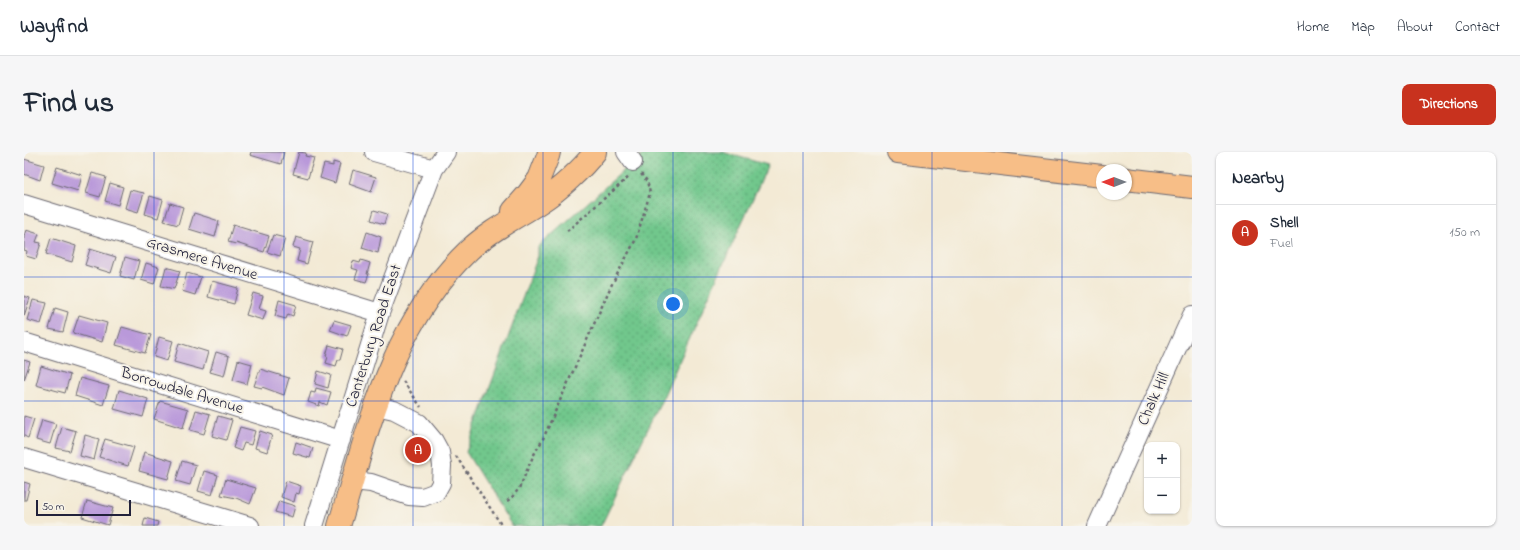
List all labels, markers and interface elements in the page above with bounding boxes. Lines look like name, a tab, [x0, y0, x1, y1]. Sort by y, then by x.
text: Wayfind	[20, 14, 88, 41]
text: Home	[1297, 17, 1329, 38]
text: Map	[1351, 17, 1375, 38]
text: About	[1397, 17, 1433, 38]
text: Contact	[1455, 17, 1500, 38]
text: Find us	[24, 84, 114, 125]
button: Directions	[1402, 84, 1496, 125]
north arrow	[1096, 164, 1132, 200]
text: Nearby	[1232, 166, 1284, 191]
text: Shell	[1270, 212, 1299, 234]
text: A	[1241, 223, 1249, 242]
text: 150 m	[1449, 223, 1480, 242]
street label: Grasmere Avenue	[143, 231, 261, 288]
text: Fuel	[1270, 234, 1293, 253]
street label: Canterbury Road East	[340, 261, 409, 411]
your location	[663, 294, 683, 314]
street label: Borrowdale Avenue	[117, 361, 247, 421]
street label: Chalk Hill	[1132, 368, 1177, 430]
pin: A	[405, 435, 431, 465]
map controls	[1144, 442, 1180, 514]
button: +	[1144, 442, 1180, 478]
button: −	[1144, 478, 1180, 514]
scale bar	[36, 498, 131, 517]
text: 50 m	[42, 499, 64, 515]

